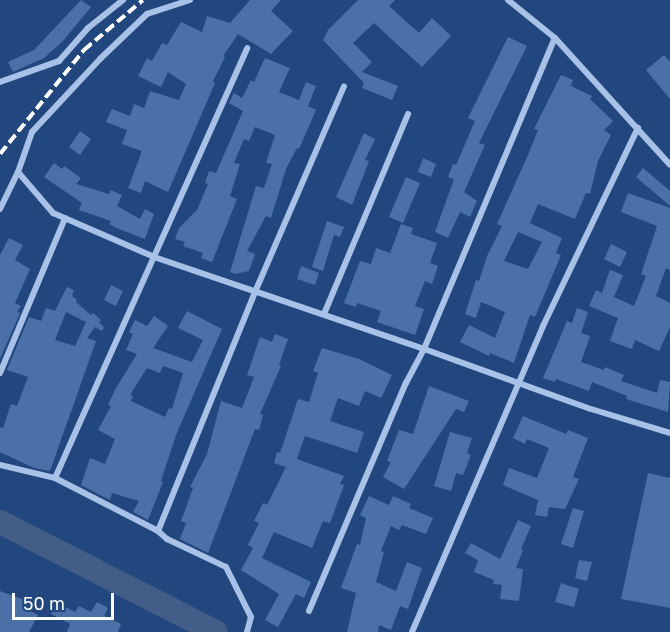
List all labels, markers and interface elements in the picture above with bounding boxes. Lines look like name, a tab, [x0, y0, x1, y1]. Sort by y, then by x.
scale bar	[15, 581, 117, 619]
text: 50 m	[23, 592, 65, 614]

